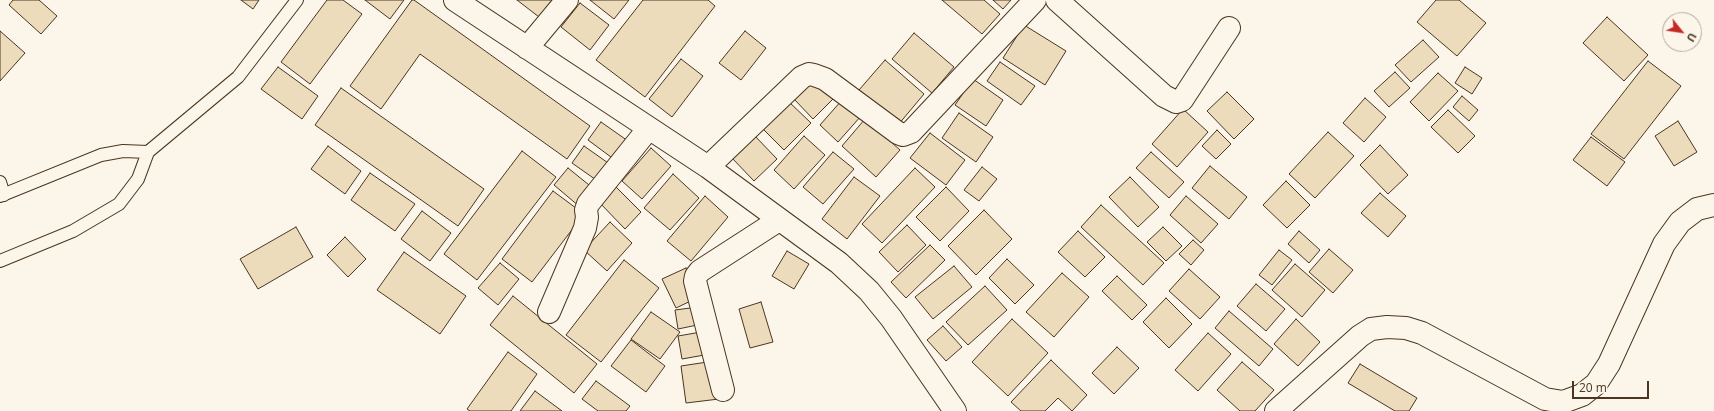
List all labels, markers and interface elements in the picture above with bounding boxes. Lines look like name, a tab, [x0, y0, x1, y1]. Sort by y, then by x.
north arrow	[1662, 12, 1702, 52]
text: U	[1683, 30, 1701, 45]
scale bar	[1574, 373, 1651, 399]
text: 20 m	[1579, 379, 1607, 396]

